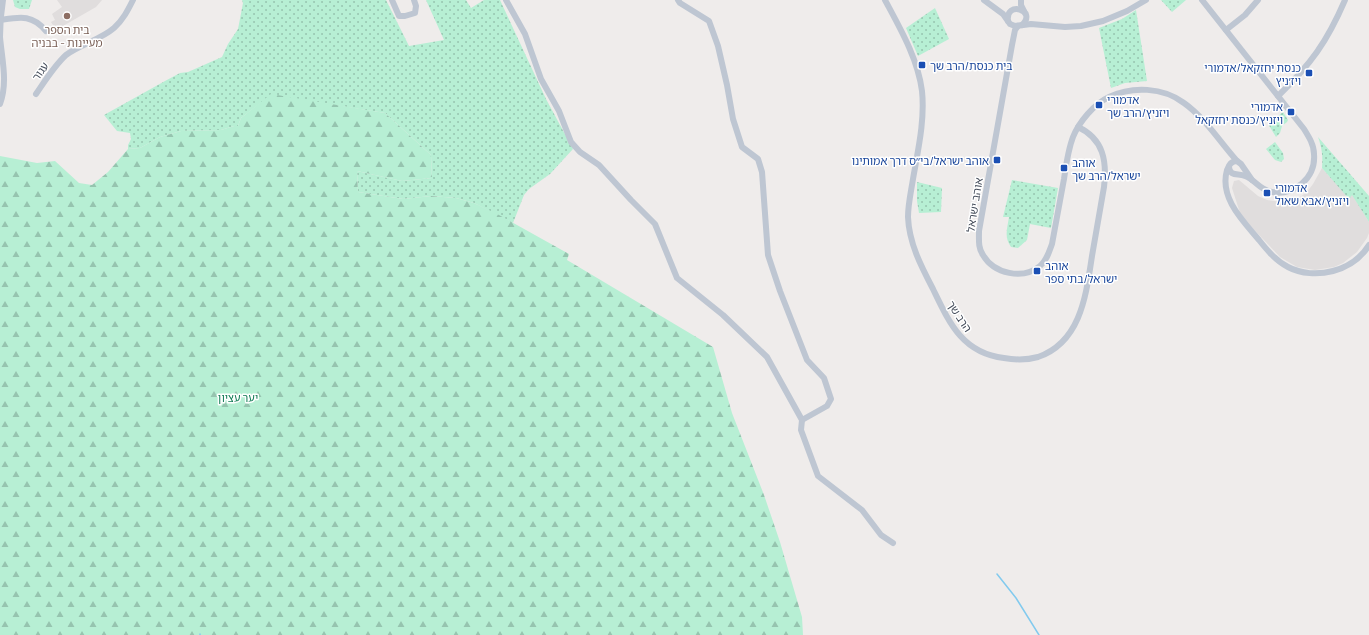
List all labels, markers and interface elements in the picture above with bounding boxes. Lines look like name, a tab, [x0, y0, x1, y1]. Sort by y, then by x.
marker: בית הספר מעיינות - בבניה	[62, 11, 72, 21]
place label: בית הספר מעיינות - בבניה	[32, 22, 102, 50]
place label: בית כנסת/הרב שך	[930, 58, 1012, 73]
street label: עגור	[28, 59, 52, 83]
marker: בית כנסת/הרב שך	[917, 60, 927, 70]
place label: כנסת יחזקאל/אדמורי ויז׳ניץ	[1204, 60, 1301, 88]
marker: כנסת יחזקאל/אדמורי ויז׳ניץ	[1304, 68, 1314, 78]
place label: אדמורי ויזניץ/הרב שך	[1107, 92, 1169, 120]
place label: אדמורי ויזניץ/כנסת יחזקאל	[1195, 99, 1283, 127]
marker: אדמורי ויזניץ/הרב שך	[1094, 100, 1104, 110]
marker: אדמורי ויזניץ/כנסת יחזקאל	[1286, 107, 1296, 117]
place label: אוהב ישראל/בי״ס דרך אמותינו	[852, 153, 989, 168]
marker: אוהב ישראל/בי״ס דרך אמותינו	[992, 155, 1002, 165]
place label: אוהב ישראל/הרב שך	[1072, 155, 1141, 183]
marker: אוהב ישראל/הרב שך	[1059, 163, 1069, 173]
street label: אוהב ישראל	[962, 177, 986, 233]
place label: אדמורי ויזניץ/אבא שאול	[1275, 180, 1349, 208]
marker: אדמורי ויזניץ/אבא שאול	[1262, 188, 1272, 198]
place label: אוהב ישראל/בתי ספר	[1045, 258, 1117, 286]
marker: אוהב ישראל/בתי ספר	[1032, 266, 1042, 276]
street label: הרב שך	[944, 297, 976, 335]
park label: יער עציון	[218, 390, 258, 405]

